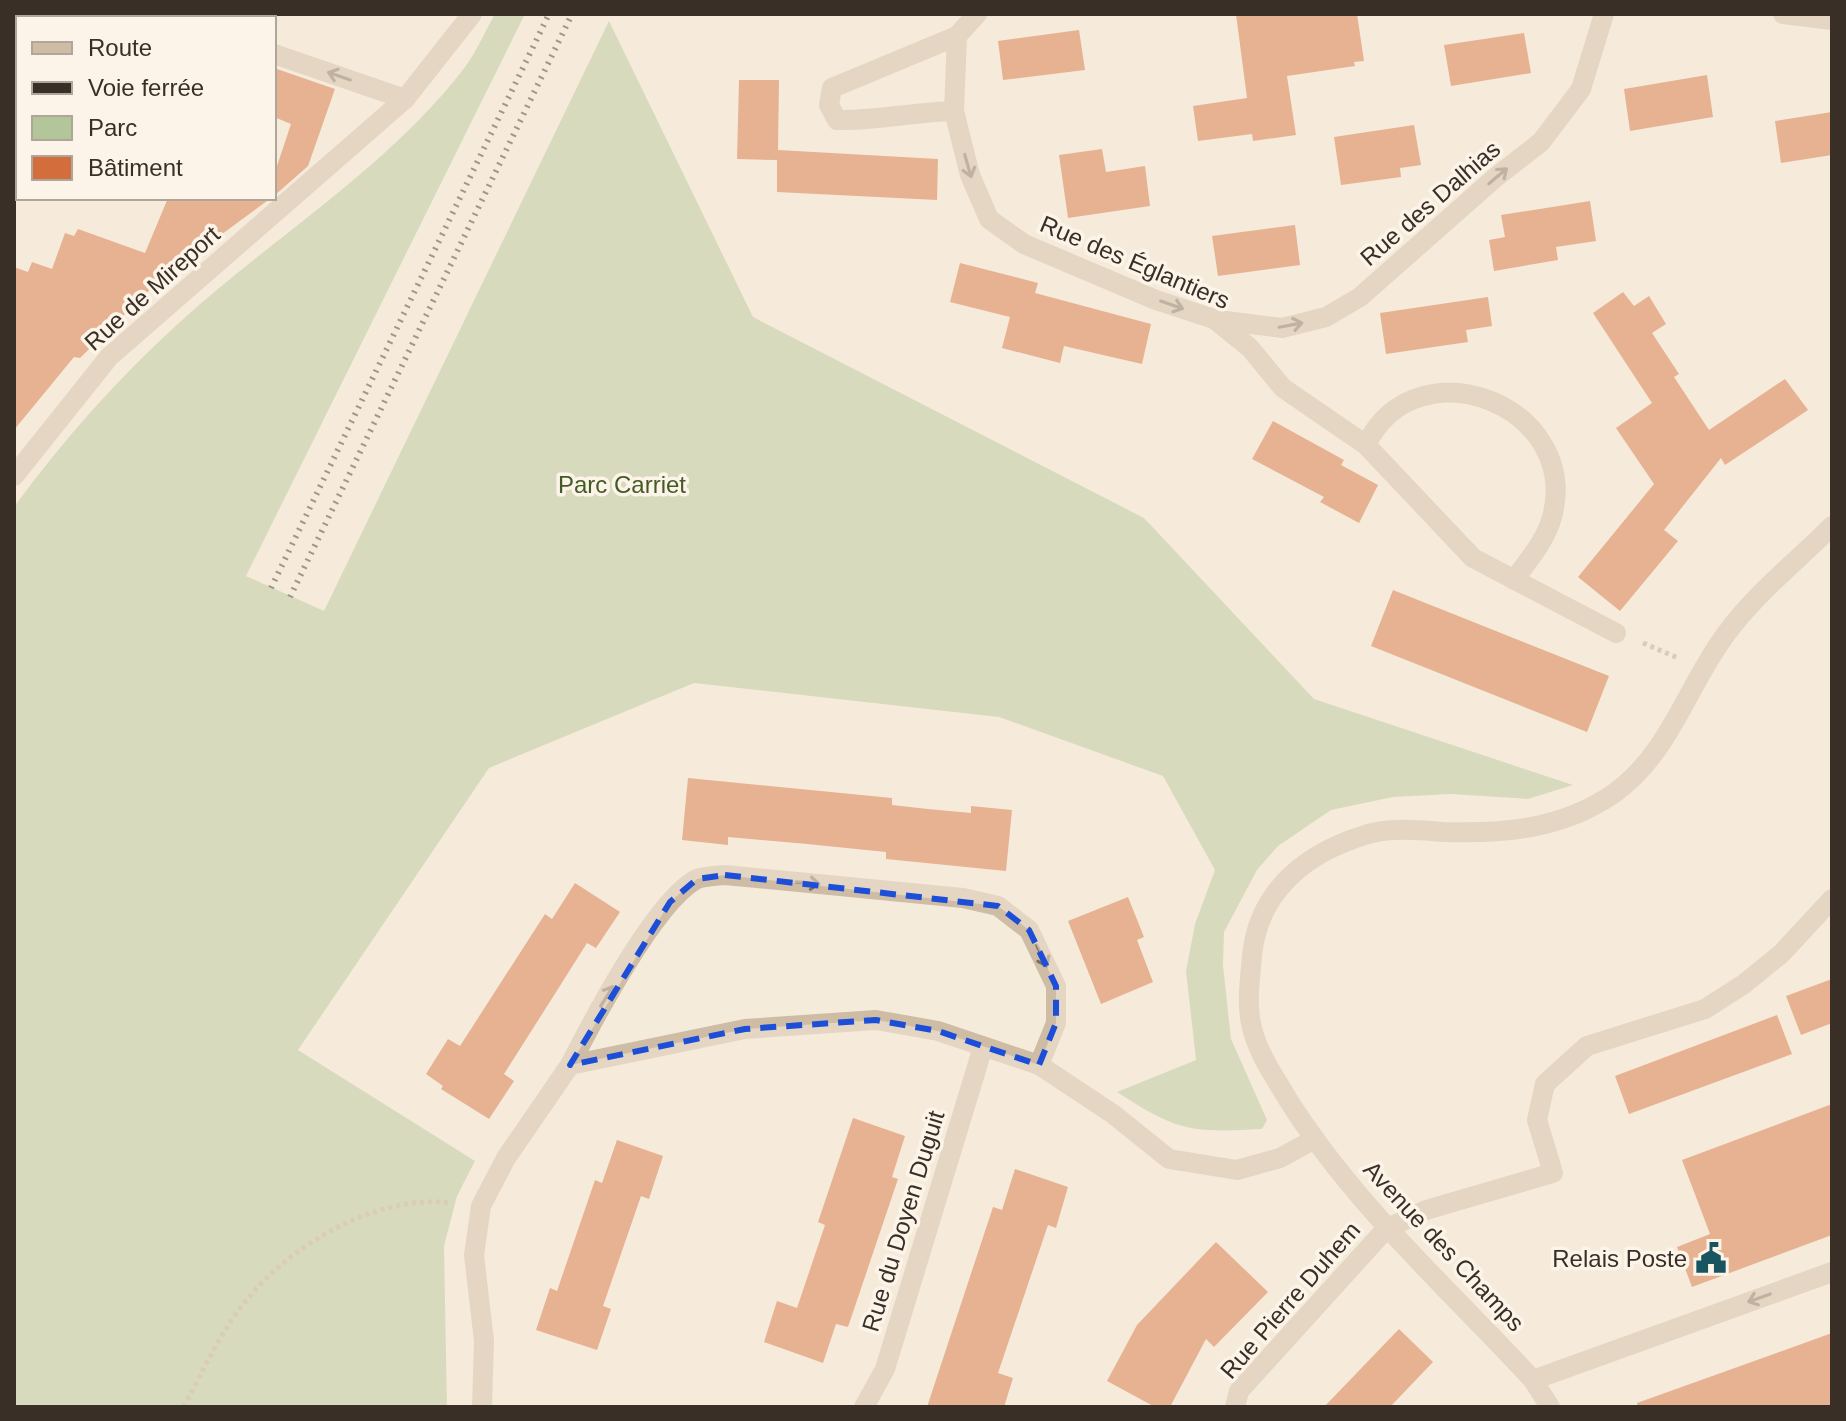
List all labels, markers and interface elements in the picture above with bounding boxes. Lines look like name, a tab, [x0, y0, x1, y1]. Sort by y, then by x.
legend	[16, 16, 276, 200]
text: Route	[88, 34, 152, 61]
one-way arrow	[327, 68, 352, 83]
text: Voie ferrée	[88, 74, 204, 101]
text: Parc	[88, 114, 137, 141]
street label: Rue des Dalhias	[1355, 135, 1505, 271]
one-way arrow	[961, 152, 976, 178]
text: Bâtiment	[88, 154, 183, 181]
one-way arrow	[1488, 167, 1508, 185]
street label: Rue des Églantiers	[1036, 210, 1234, 314]
street label: Rue de Mireport	[79, 220, 225, 356]
one-way arrow	[1159, 299, 1184, 314]
one-way arrow	[1277, 317, 1303, 332]
park label: Parc Carriet	[558, 471, 686, 498]
one-way arrow	[794, 876, 821, 891]
one-way arrow	[1035, 944, 1050, 968]
one-way arrow	[600, 985, 616, 1008]
street label: Rue du Doyen Duguit	[857, 1107, 950, 1335]
street label: Avenue des Champs	[1358, 1155, 1530, 1337]
street label: Rue Pierre Duhem	[1215, 1216, 1365, 1384]
public building icon: Relais Poste	[1694, 1241, 1728, 1275]
place label: Relais Poste	[1552, 1245, 1687, 1272]
one-way arrow	[1747, 1292, 1772, 1307]

